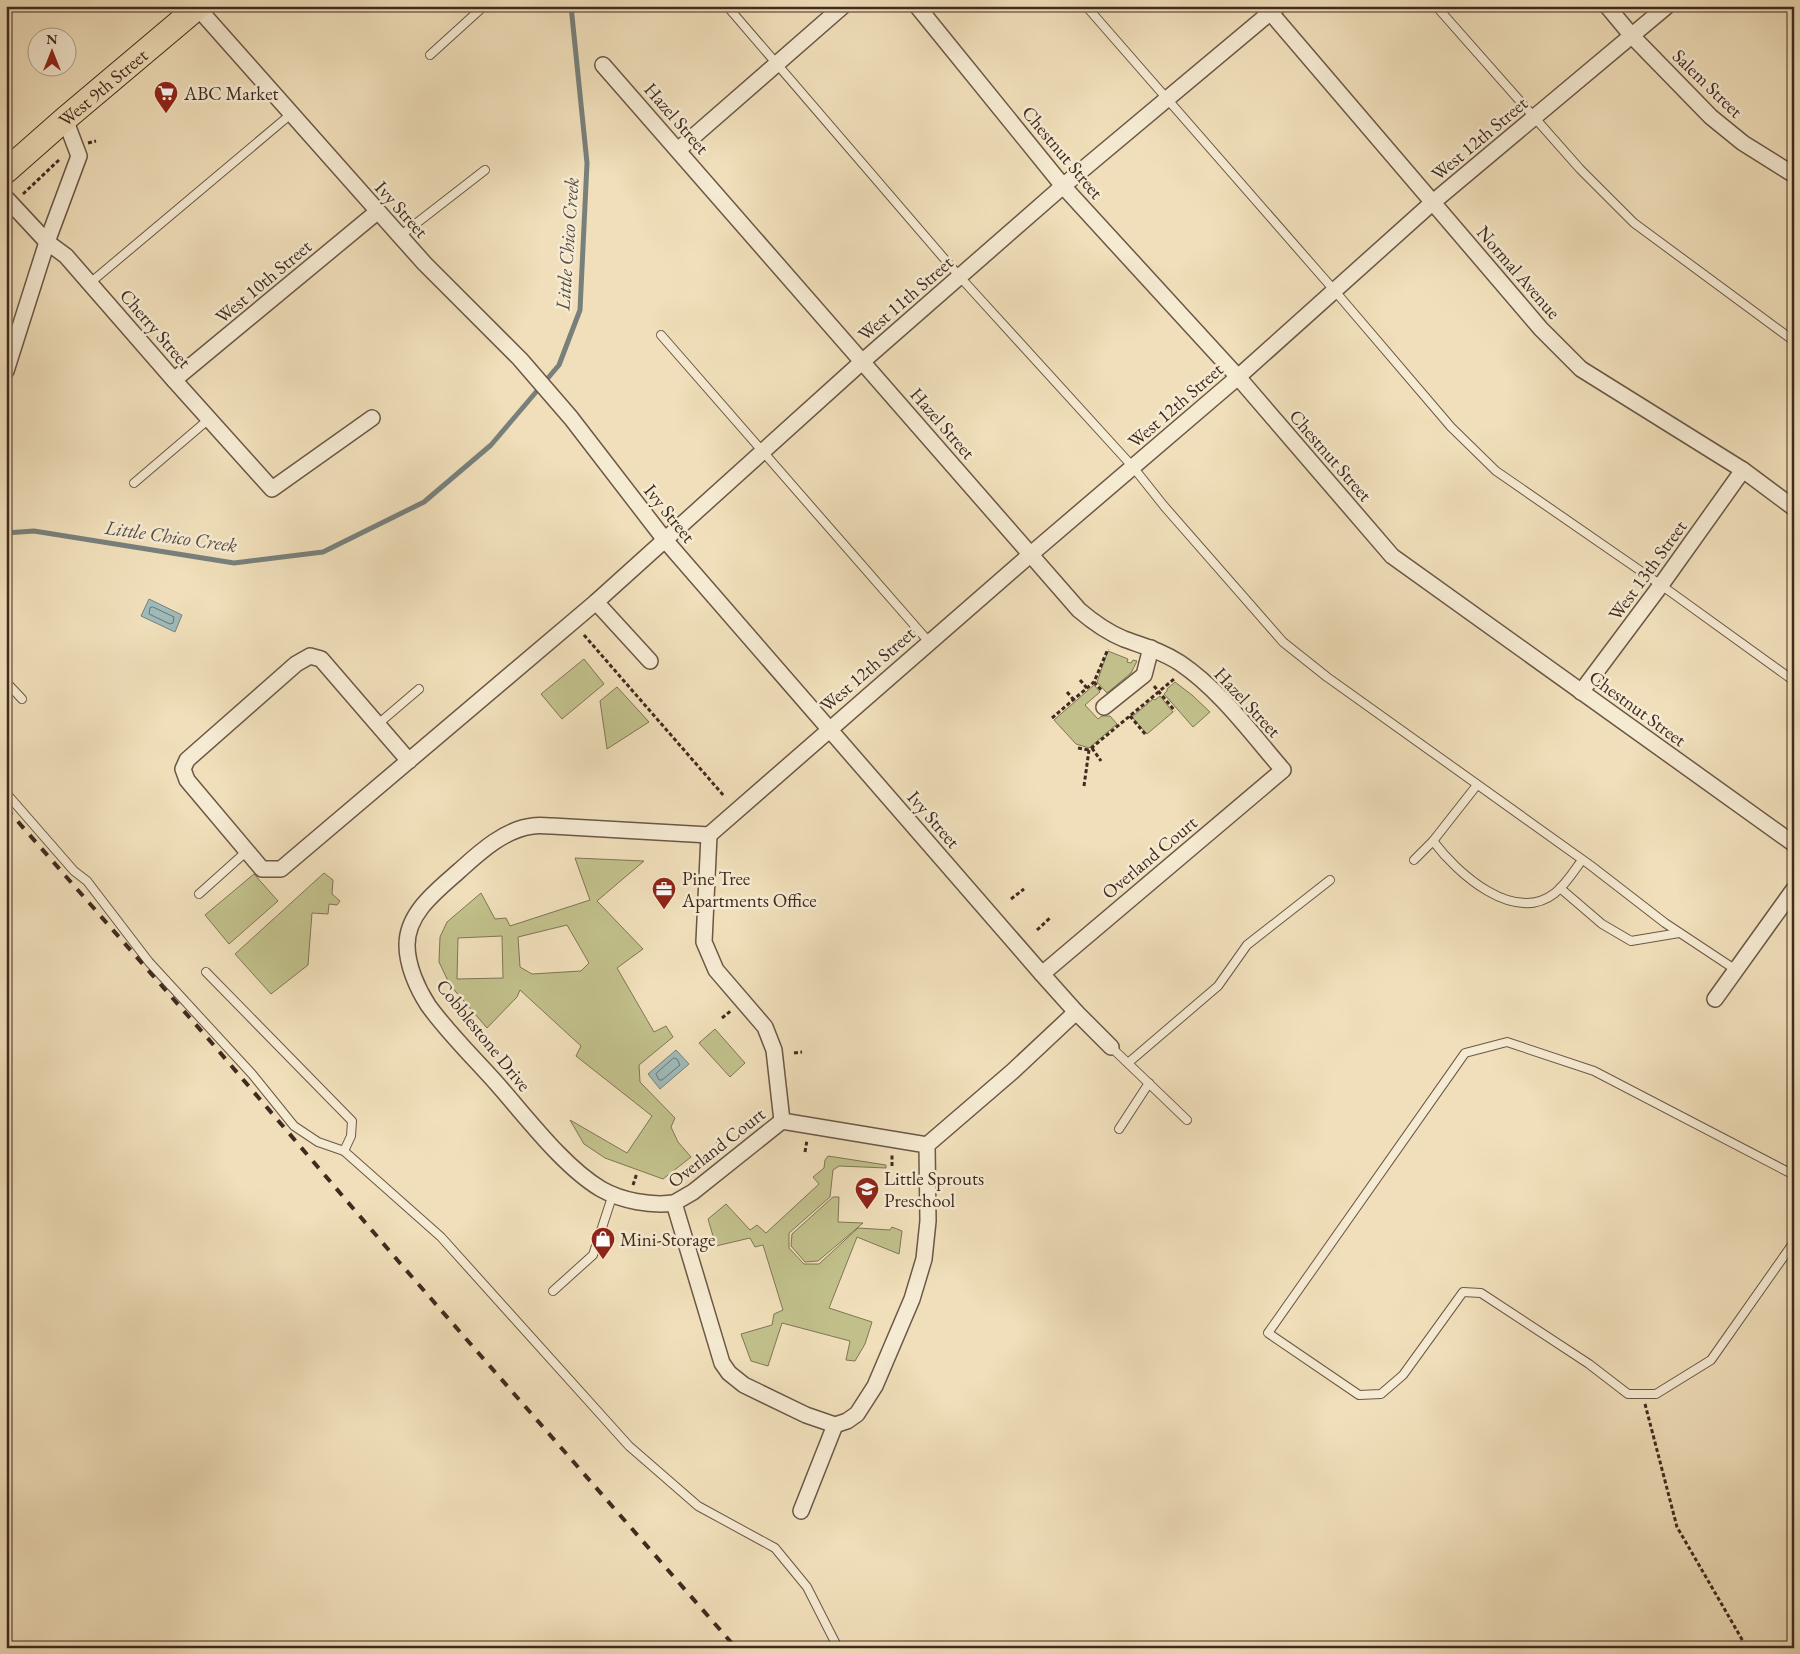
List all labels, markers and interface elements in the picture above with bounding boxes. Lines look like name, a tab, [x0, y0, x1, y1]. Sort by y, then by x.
north arrow	[28, 28, 78, 78]
text: N	[46, 30, 58, 48]
street label: West 9th Street	[53, 43, 153, 132]
street label: Salem Street	[1667, 44, 1748, 123]
street label: Hazel Street	[639, 77, 715, 159]
supermarket icon: ABC Market	[153, 80, 179, 114]
place label: ABC Market	[183, 81, 279, 106]
street label: West 12th Street	[1426, 91, 1533, 186]
street label: Chestnut Street	[1016, 100, 1109, 204]
street label: Ivy Street	[369, 175, 434, 243]
water label: Little Chico Creek	[549, 177, 585, 312]
street label: Normal Avenue	[1471, 220, 1566, 324]
street label: West 10th Street	[210, 234, 317, 329]
street label: West 11th Street	[852, 250, 958, 347]
street label: Cherry Street	[114, 283, 197, 373]
street label: West 12th Street	[1122, 357, 1228, 454]
street label: Hazel Street	[905, 382, 981, 464]
street label: Chestnut Street	[1284, 404, 1378, 507]
street label: Ivy Street	[638, 479, 701, 548]
water label: Little Chico Creek	[102, 514, 239, 558]
street label: West 13th Street	[1603, 515, 1692, 626]
street label: West 12th Street	[814, 621, 920, 718]
street label: Hazel Street	[1209, 662, 1287, 743]
street label: Chestnut Street	[1584, 665, 1691, 752]
street label: Ivy Street	[902, 785, 966, 853]
street label: Overland Court	[1097, 810, 1202, 905]
place label: Pine Tree Apartments Office	[681, 866, 817, 913]
office icon: Pine Tree Apartments Office	[651, 876, 677, 910]
street label: Cobblestone Drive	[431, 974, 537, 1097]
street label: Overland Court	[663, 1102, 770, 1193]
place label: Little Sprouts Preschool	[884, 1166, 984, 1213]
school or university icon: Little Sprouts Preschool	[854, 1176, 880, 1210]
shop icon: Mini-Storage	[590, 1226, 616, 1260]
place label: Mini-Storage	[620, 1227, 715, 1252]

